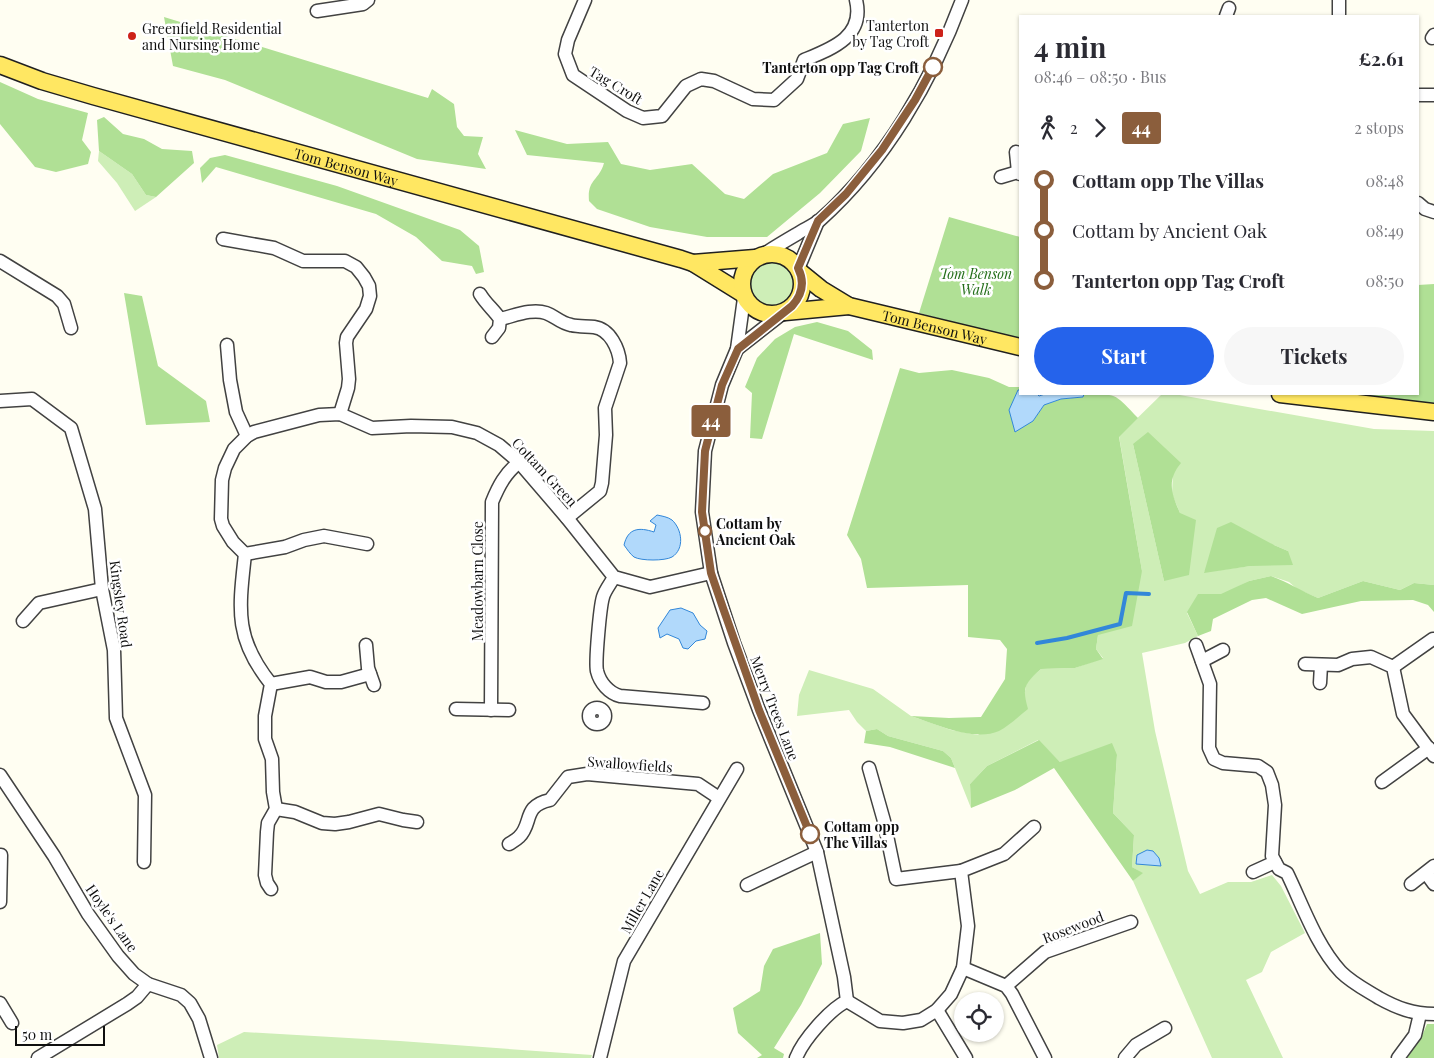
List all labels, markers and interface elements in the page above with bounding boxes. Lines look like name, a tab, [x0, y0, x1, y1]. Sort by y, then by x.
place label: Tanterton by Tag Croft	[852, 16, 930, 51]
place label: Greenfield Residential and Nursing Home	[142, 19, 282, 54]
marker: Tanterton by Tag Croft	[933, 27, 945, 39]
text: 4 min	[1034, 28, 1106, 65]
marker: Greenfield Residential and Nursing Home	[126, 30, 138, 42]
text: £2.61	[1358, 45, 1404, 71]
marker: Tanterton opp Tag Croft	[923, 57, 943, 77]
place label: Tanterton opp Tag Croft	[762, 58, 919, 77]
street label: Tag Croft	[586, 62, 647, 109]
text: 08:46 – 08:50 · Bus	[1034, 66, 1166, 87]
icon: walk	[1034, 114, 1062, 142]
icon: forward	[1086, 114, 1114, 142]
text: 44	[1132, 116, 1151, 140]
text: 2	[1070, 117, 1078, 138]
text: 2 stops	[1354, 117, 1404, 138]
street label: Tom Benson Way	[292, 143, 401, 190]
text: Cottam opp The Villas	[1072, 167, 1264, 193]
text: 08:48	[1366, 170, 1404, 191]
text: Cottam by Ancient Oak	[1072, 217, 1267, 243]
text: 08:49	[1366, 220, 1404, 241]
park label: Tom Benson Walk	[940, 264, 1012, 299]
text: Tanterton opp Tag Croft	[1072, 267, 1285, 293]
text: 08:50	[1366, 270, 1404, 291]
street label: Tom Benson Way	[880, 305, 989, 348]
button: Start	[1034, 327, 1214, 385]
button: Tickets	[1224, 327, 1404, 385]
line badge: 44	[688, 405, 734, 437]
text: 44	[701, 409, 721, 433]
street label: Cottam Green	[508, 433, 582, 511]
place label: Cottam by Ancient Oak	[715, 514, 796, 549]
street label: Meadowbarn Close	[468, 521, 487, 641]
marker: Cottam by Ancient Oak	[698, 524, 712, 538]
street label: Kingsley Road	[105, 559, 137, 649]
street label: Merry Trees Lane	[746, 653, 804, 763]
street label: Swallowfields	[587, 752, 673, 776]
place label: Cottam opp The Villas	[824, 817, 899, 852]
marker: Cottam opp The Villas	[800, 824, 820, 844]
street label: Miller Lane	[616, 865, 668, 937]
street label: Hoyle's Lane	[82, 880, 142, 956]
street label: Rosewood	[1040, 907, 1106, 947]
map controls	[954, 992, 1004, 1042]
button: locate	[954, 992, 1004, 1042]
scale bar	[15, 1023, 105, 1046]
text: 50 m	[22, 1025, 52, 1044]

